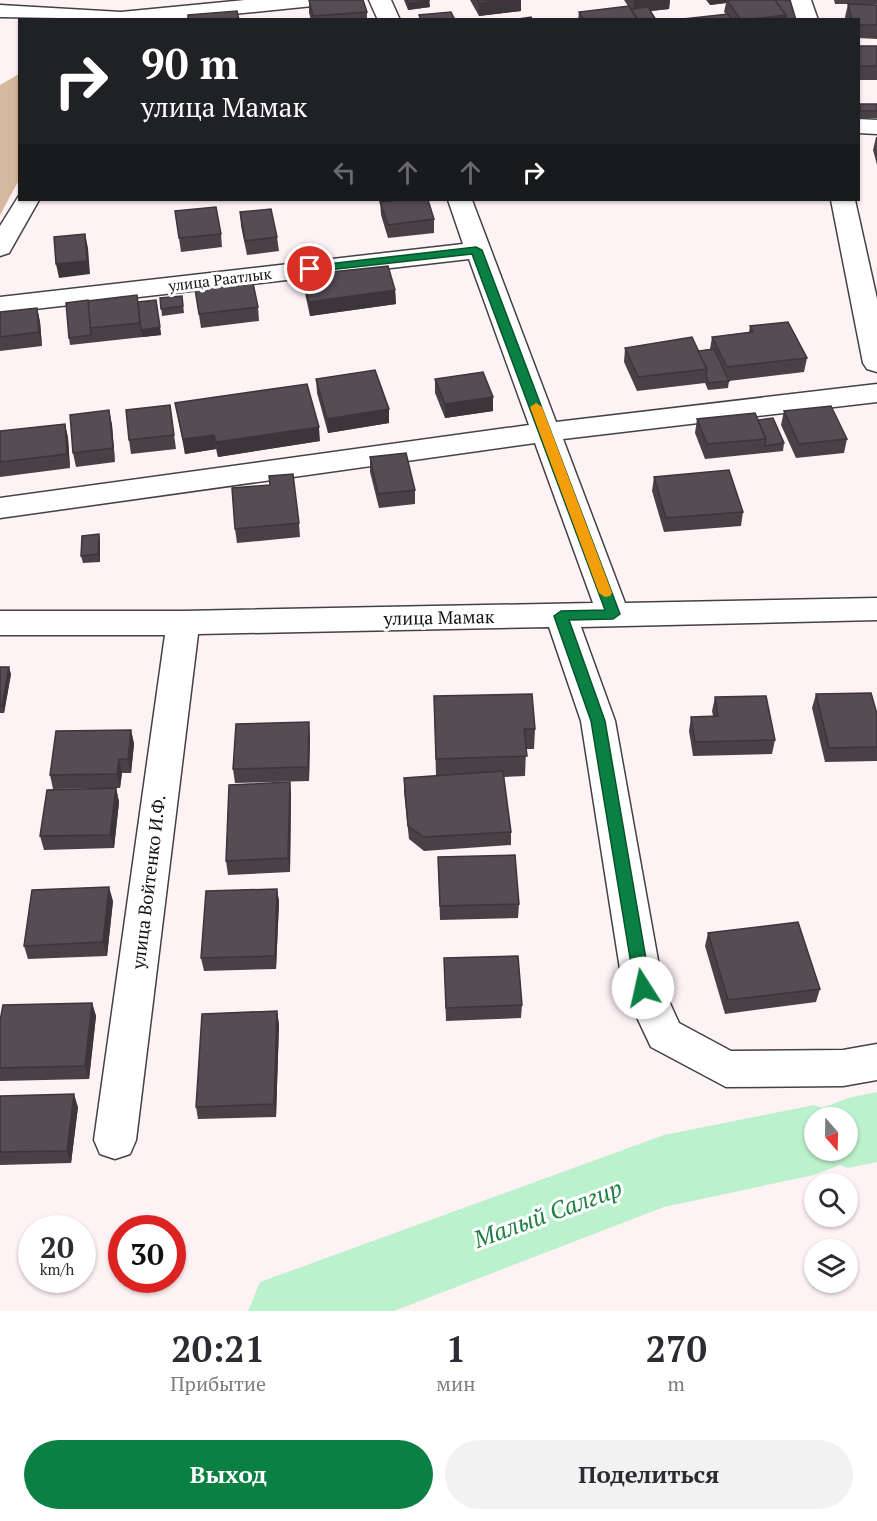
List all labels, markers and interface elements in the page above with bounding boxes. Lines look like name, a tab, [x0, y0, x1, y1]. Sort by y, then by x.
text: 90 m	[141, 35, 239, 91]
icon: right	[42, 42, 120, 120]
text: улица Мамак	[141, 89, 307, 125]
icon: left	[328, 156, 361, 189]
icon: ahead	[391, 156, 424, 189]
icon: ahead	[454, 156, 487, 189]
icon: right	[517, 156, 550, 189]
pin	[284, 243, 335, 294]
icon: arrive	[293, 252, 326, 285]
street label: улица Раатлык	[166, 263, 273, 295]
street label: улица Мамак	[382, 604, 495, 630]
street label: улица Войтенко И.Ф.	[125, 793, 171, 971]
position arrow	[611, 956, 675, 1020]
north arrow	[804, 1107, 858, 1161]
map controls	[804, 1107, 858, 1293]
water label: Малый Салгир	[468, 1171, 626, 1255]
button: search	[804, 1173, 858, 1227]
speed limit sign: 30	[108, 1215, 186, 1293]
text: 20	[40, 1227, 74, 1267]
button: layers	[804, 1239, 858, 1293]
text: km/h	[40, 1259, 74, 1279]
text: 20:21	[171, 1325, 265, 1372]
text: 1	[446, 1325, 466, 1372]
text: 270	[646, 1325, 707, 1372]
text: Прибытие	[170, 1370, 266, 1397]
text: мин	[436, 1370, 476, 1397]
text: m	[668, 1370, 685, 1397]
button: Выход	[24, 1440, 433, 1509]
button: Поделиться	[445, 1440, 853, 1509]

